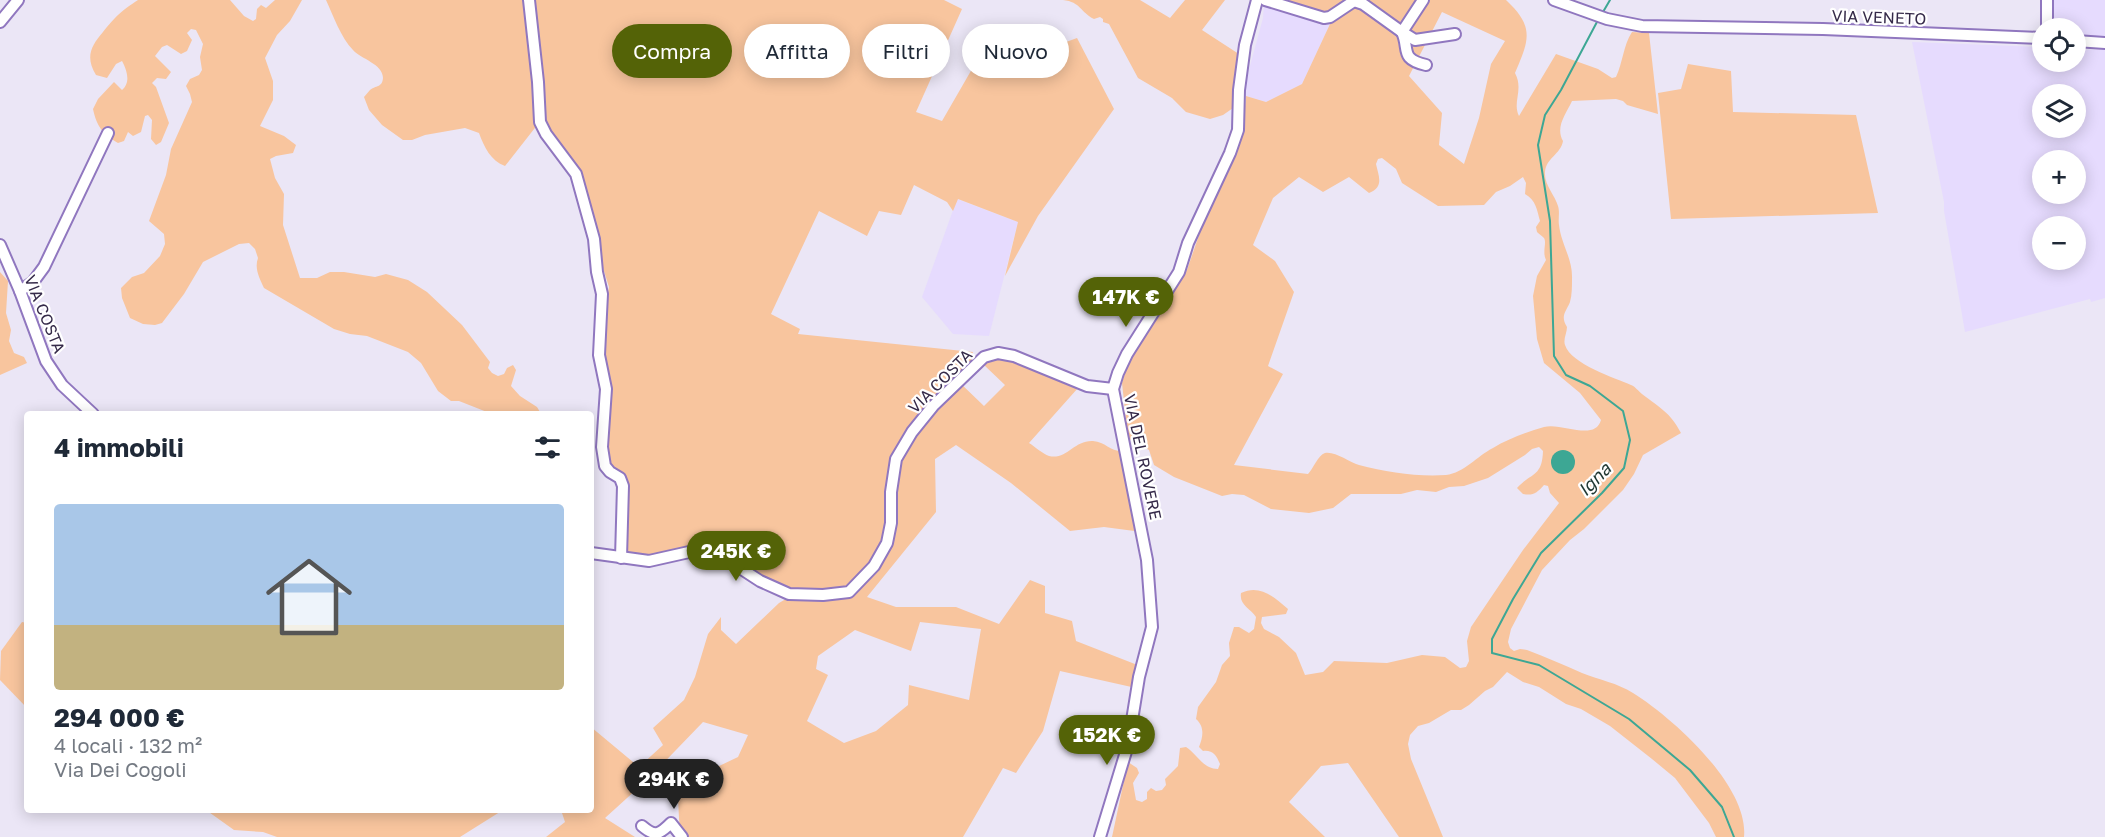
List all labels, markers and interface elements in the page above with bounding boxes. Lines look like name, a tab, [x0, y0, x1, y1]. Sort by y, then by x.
street label: VIA VENETO	[1831, 5, 1927, 29]
map controls	[2032, 18, 2086, 270]
button: locate	[2032, 18, 2086, 72]
chip: Compra	[612, 24, 732, 78]
chip: Affitta	[744, 24, 850, 78]
chip: Filtri	[862, 24, 950, 78]
chip: Nuovo	[962, 24, 1069, 78]
button: layers	[2032, 84, 2086, 138]
button: +	[2032, 150, 2086, 204]
button: −	[2032, 216, 2086, 270]
street label: VIA COSTA	[20, 272, 70, 356]
pin: 147K €	[1077, 277, 1175, 328]
text: 147K €	[1092, 284, 1160, 308]
street label: VIA COSTA	[904, 345, 976, 417]
street label: VIA DEL ROVERE	[1120, 392, 1166, 522]
icon: filters	[531, 431, 564, 464]
text: 4 immobili	[54, 432, 184, 463]
water label: Igna	[1573, 457, 1616, 500]
pin: 245K €	[687, 531, 785, 582]
text: 245K €	[701, 538, 771, 562]
icon: home	[255, 543, 363, 651]
text: 294 000 €	[54, 702, 185, 733]
pin: 152K €	[1058, 715, 1156, 766]
text: 152K €	[1073, 722, 1141, 746]
text: 4 locali · 132 m²	[54, 733, 202, 757]
text: Via Dei Cogoli	[54, 757, 187, 781]
pin: 294K €	[625, 759, 723, 810]
text: 294K €	[639, 766, 710, 790]

